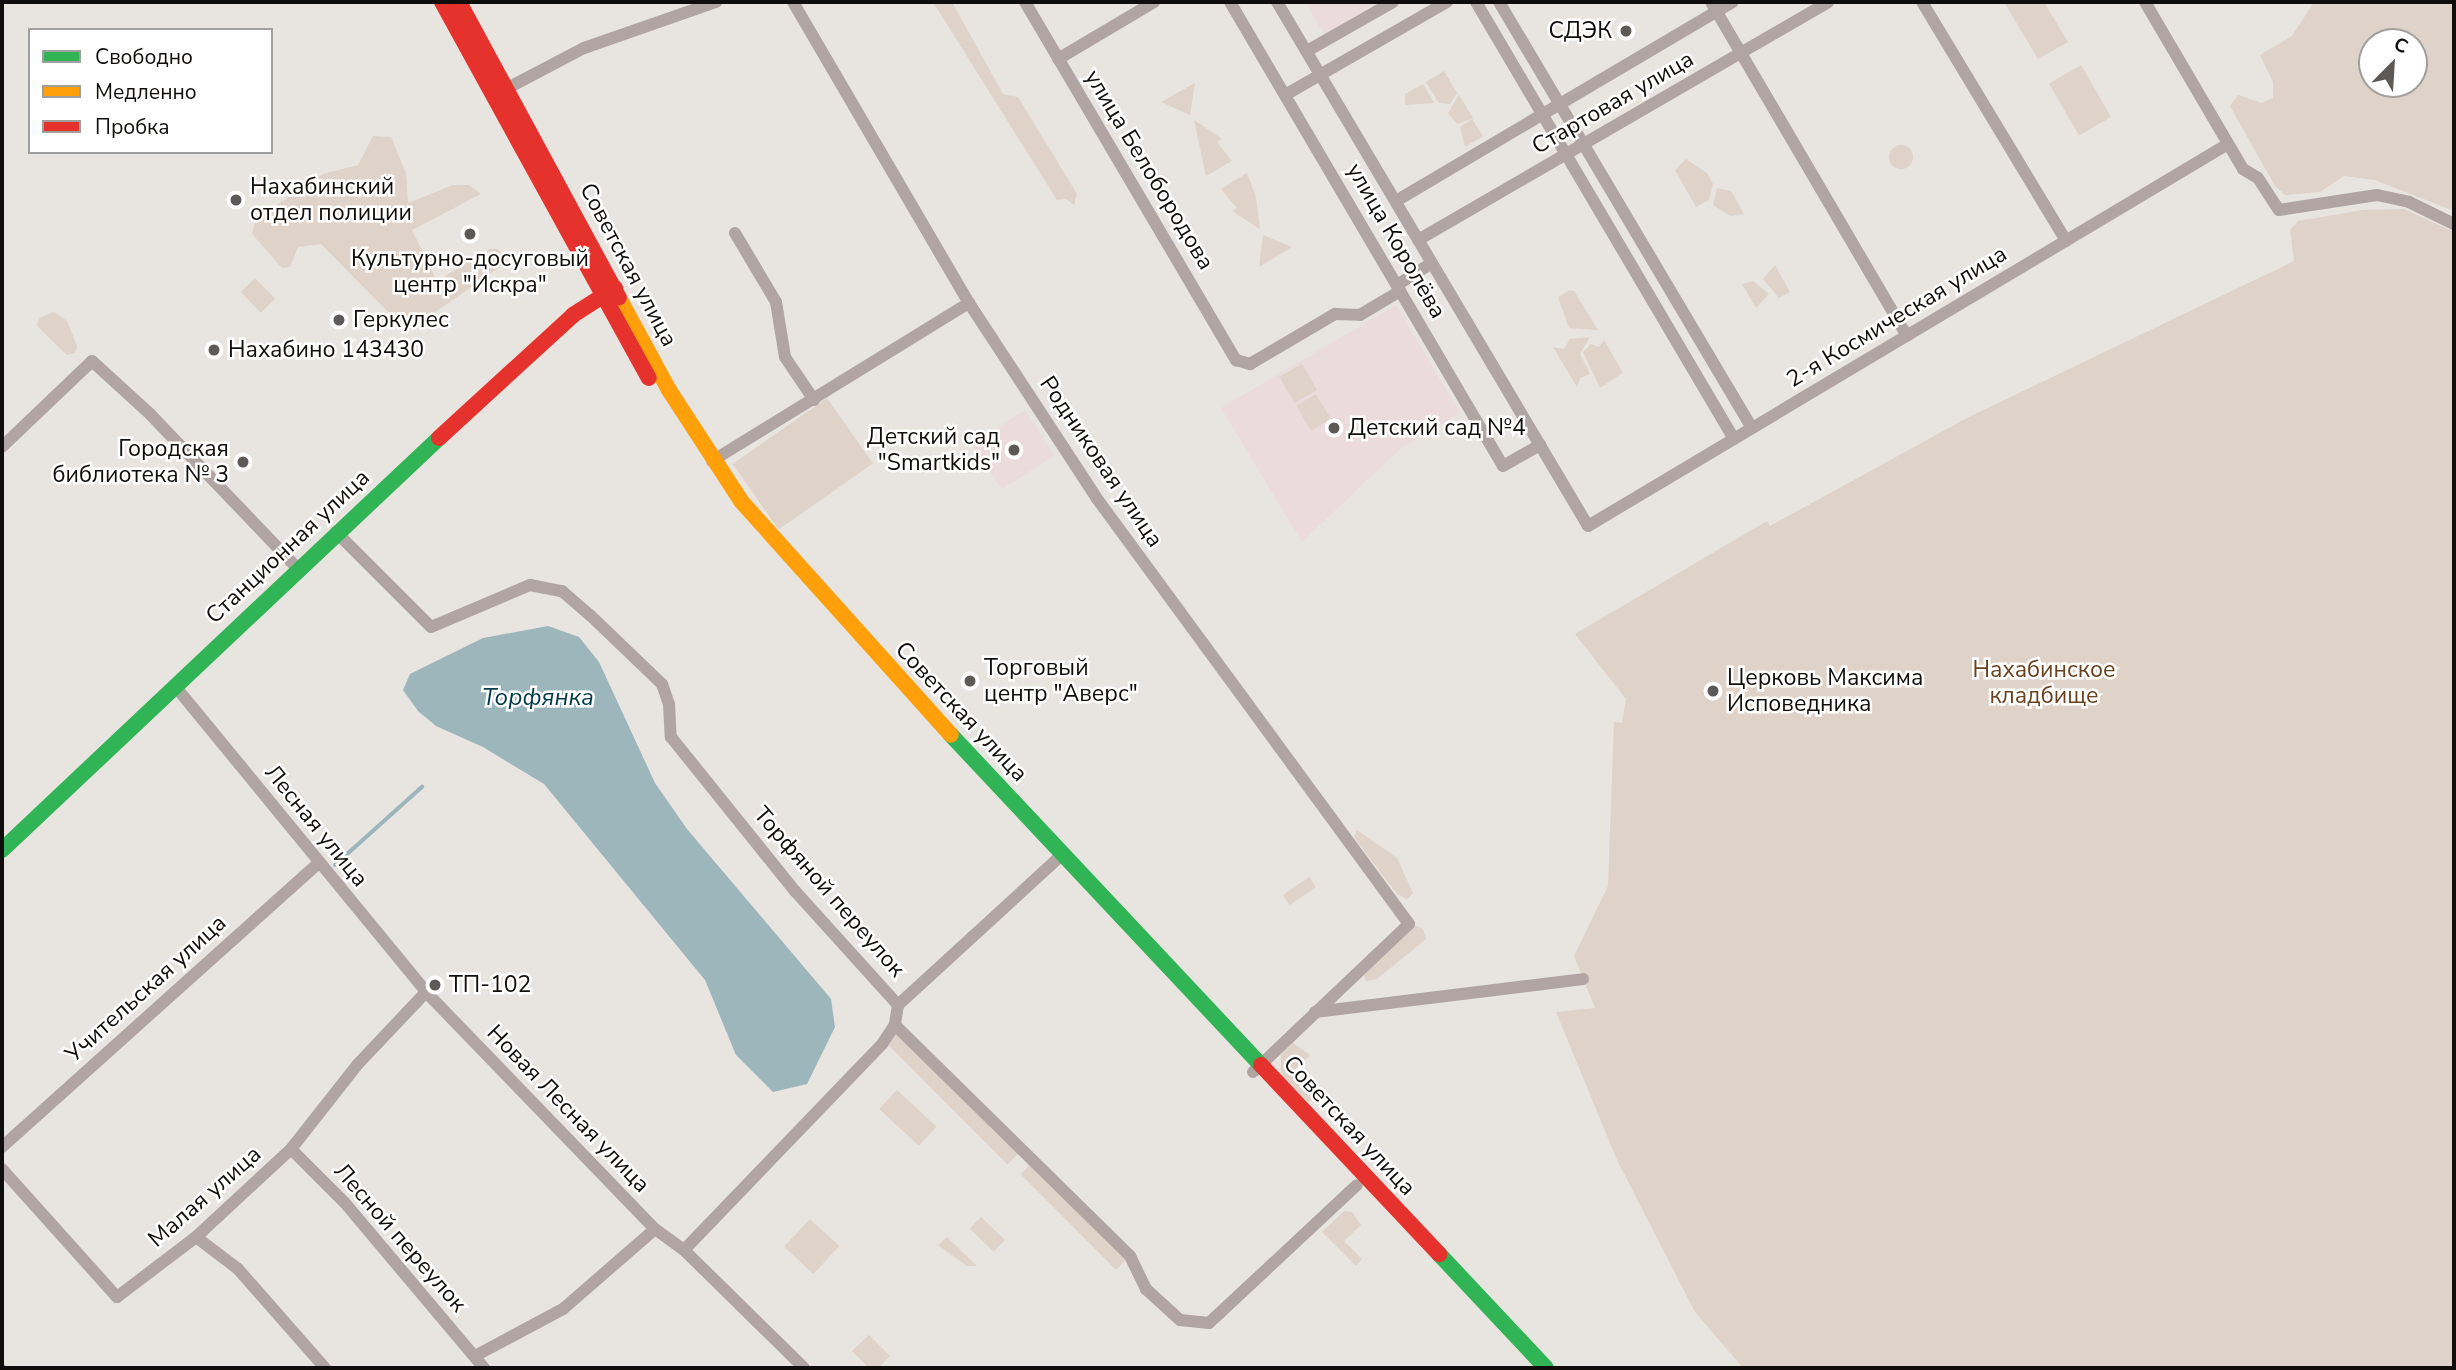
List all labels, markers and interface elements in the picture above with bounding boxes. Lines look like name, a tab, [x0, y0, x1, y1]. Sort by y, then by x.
place label: СДЭК	[1548, 17, 1612, 45]
marker: СДЭК	[1618, 23, 1634, 39]
legend	[28, 28, 273, 154]
north arrow	[2358, 28, 2428, 98]
text: С	[2390, 31, 2412, 60]
text: Свободно	[95, 43, 193, 71]
street label: Стартовая улица	[1527, 45, 1699, 161]
street label: улица Белобородова	[1078, 65, 1220, 275]
text: Медленно	[95, 78, 197, 106]
text: Пробка	[95, 113, 169, 141]
street label: улица Королёва	[1340, 158, 1452, 324]
place label: Нахабинский отдел полиции	[250, 173, 412, 227]
street label: Советская улица	[573, 178, 683, 352]
marker: Нахабинский отдел полиции	[228, 192, 244, 208]
marker: Культурно-досуговый центр "Искра"	[462, 226, 478, 242]
street label: 2-я Космическая улица	[1782, 240, 2012, 394]
place label: Культурно-досуговый центр "Искра"	[351, 245, 589, 299]
place label: Геркулес	[353, 306, 449, 334]
marker: Геркулес	[331, 312, 347, 328]
place label: Нахабино 143430	[228, 336, 424, 364]
marker: Нахабино 143430	[206, 342, 222, 358]
street label: Родниковая улица	[1034, 371, 1168, 553]
place label: Детский сад №4	[1348, 414, 1526, 442]
marker: Детский сад №4	[1326, 420, 1342, 436]
place label: Детский сад "Smartkids"	[867, 423, 1000, 477]
place label: Городская библиотека № 3	[53, 435, 229, 489]
marker: Детский сад "Smartkids"	[1006, 442, 1022, 458]
marker: Городская библиотека № 3	[235, 454, 251, 470]
street label: Станционная улица	[200, 464, 376, 630]
street label: Советская улица	[889, 636, 1033, 788]
place label: Торговый центр "Аверс"	[984, 654, 1138, 708]
park label: Нахабинское кладбище	[1973, 656, 2115, 710]
place label: Церковь Максима Исповедника	[1727, 664, 1923, 718]
marker: Торговый центр "Аверс"	[962, 673, 978, 689]
marker: Церковь Максима Исповедника	[1705, 683, 1721, 699]
water label: Торфянка	[482, 684, 594, 712]
street label: Лесная улица	[258, 760, 374, 892]
street label: Торфяной переулок	[747, 801, 911, 983]
street label: Учительская улица	[60, 910, 232, 1068]
place label: ТП-102	[449, 971, 531, 999]
marker: ТП-102	[427, 977, 443, 993]
street label: Новая Лесная улица	[481, 1019, 655, 1199]
street label: Советская улица	[1277, 1050, 1421, 1202]
street label: Малая улица	[143, 1141, 267, 1253]
street label: Лесной переулок	[328, 1158, 472, 1318]

